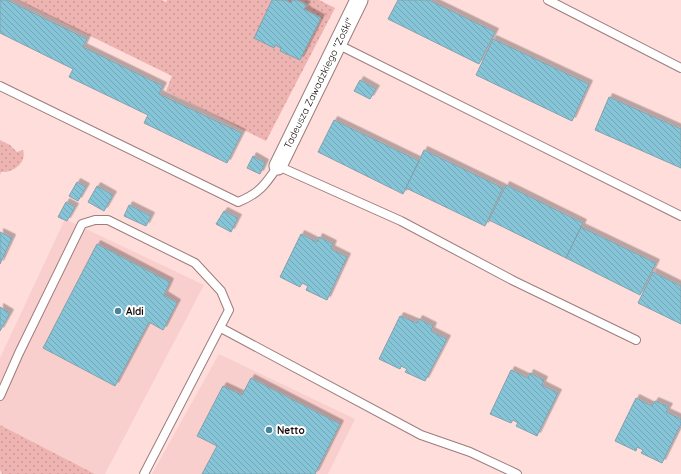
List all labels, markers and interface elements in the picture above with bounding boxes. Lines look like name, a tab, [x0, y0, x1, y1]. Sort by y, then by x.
street label: Tadeusza Zawadzkiego "Zośki"	[281, 16, 356, 151]
place label: Aldi	[126, 305, 144, 318]
marker: Aldi	[113, 306, 123, 316]
place label: Netto	[277, 424, 305, 437]
marker: Netto	[264, 425, 274, 435]

